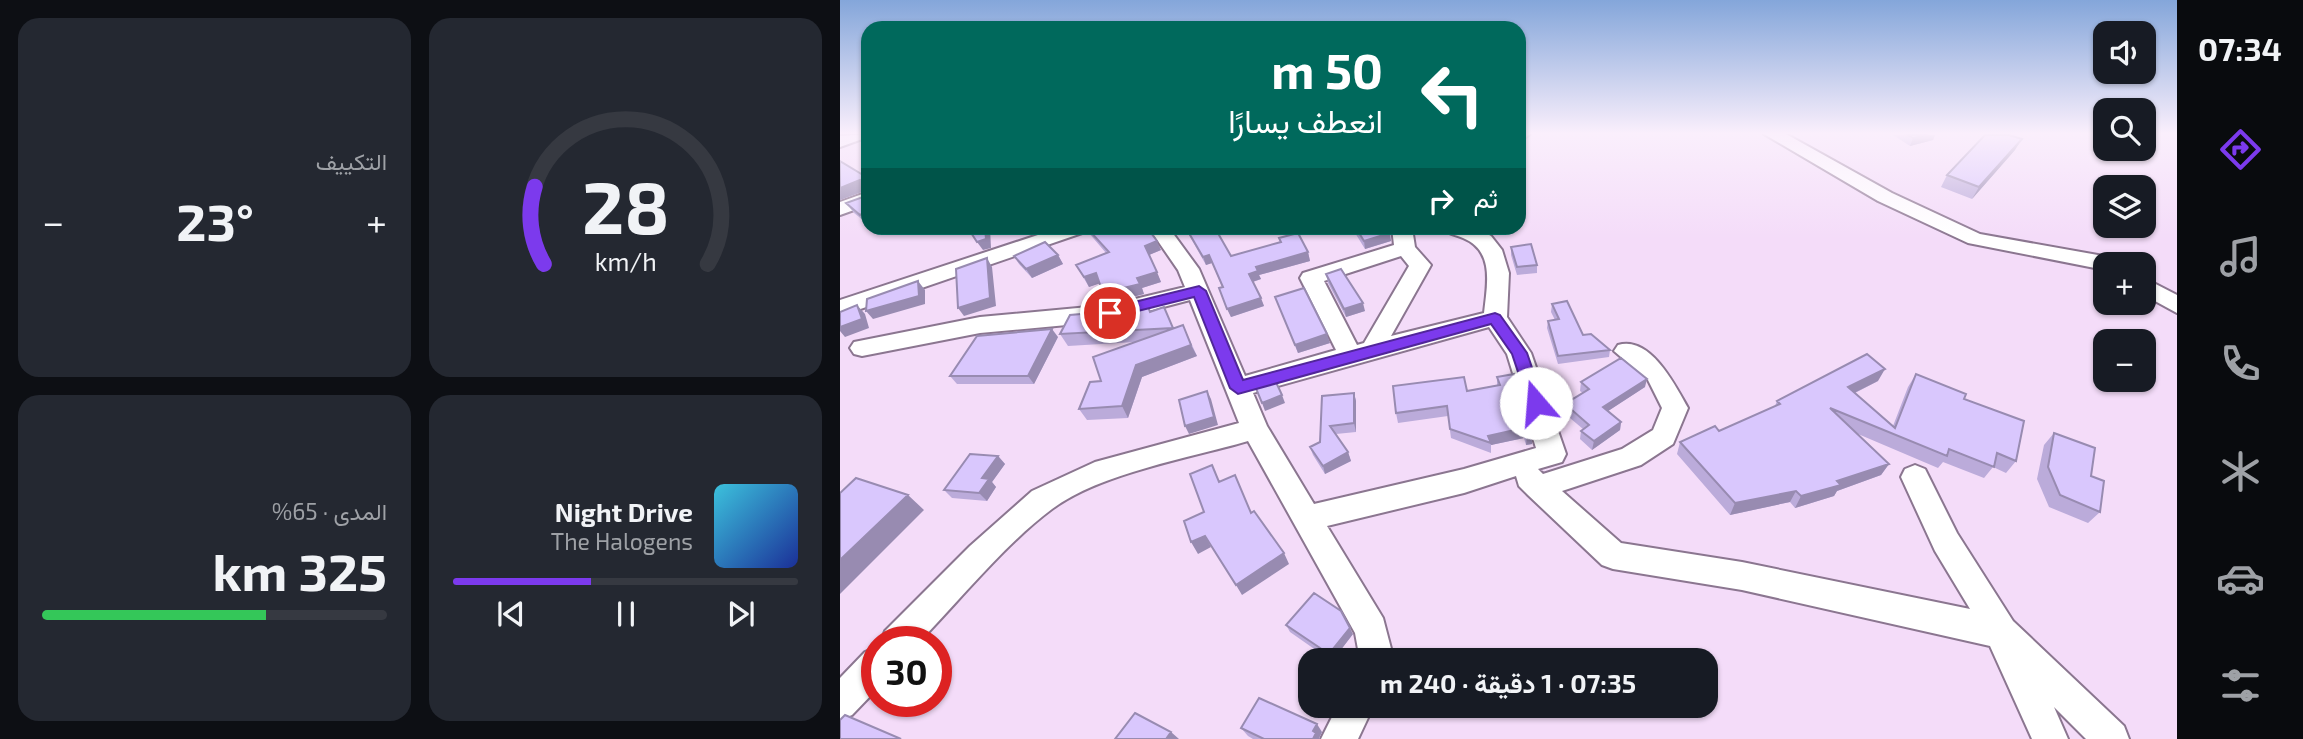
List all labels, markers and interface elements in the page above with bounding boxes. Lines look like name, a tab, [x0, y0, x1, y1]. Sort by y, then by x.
map controls	[2093, 21, 2156, 392]
button: sound	[2093, 21, 2156, 84]
text: 07:34	[2198, 29, 2282, 67]
text: 50 m	[1271, 40, 1383, 99]
icon: left	[1407, 49, 1498, 140]
button: search	[2093, 98, 2156, 161]
text: انعطف يسارًا	[1228, 101, 1383, 139]
icon: directions	[2216, 125, 2265, 174]
text: التكييف	[316, 147, 387, 175]
text: 28	[582, 161, 669, 249]
button: layers	[2093, 175, 2156, 238]
icon: right	[1422, 182, 1460, 220]
text: ثم	[1474, 182, 1498, 213]
text: 23°	[176, 189, 254, 251]
text: −	[42, 198, 64, 244]
text: +	[366, 198, 387, 244]
icon: music	[2216, 232, 2265, 281]
text: km/h	[594, 245, 657, 275]
button: +	[2093, 252, 2156, 315]
pin	[1080, 283, 1140, 343]
icon: arrive	[1091, 294, 1129, 332]
button: −	[2093, 329, 2156, 392]
icon: phone	[2216, 339, 2265, 388]
position arrow	[1499, 366, 1573, 440]
icon: climate	[2216, 447, 2265, 496]
text: Night Drive	[555, 496, 693, 527]
text: المدى · 65%	[272, 497, 387, 525]
text: The Halogens	[551, 527, 693, 555]
text: 325 km	[212, 539, 387, 601]
icon: car	[2216, 554, 2265, 603]
icon: previous	[492, 595, 530, 633]
icon: pause	[607, 595, 645, 633]
icon: next	[722, 595, 760, 633]
speed limit sign: 30	[861, 626, 952, 717]
icon: filters	[2216, 661, 2265, 710]
text: 07:35 · 1 دقيقة · 240 m	[1380, 667, 1636, 698]

